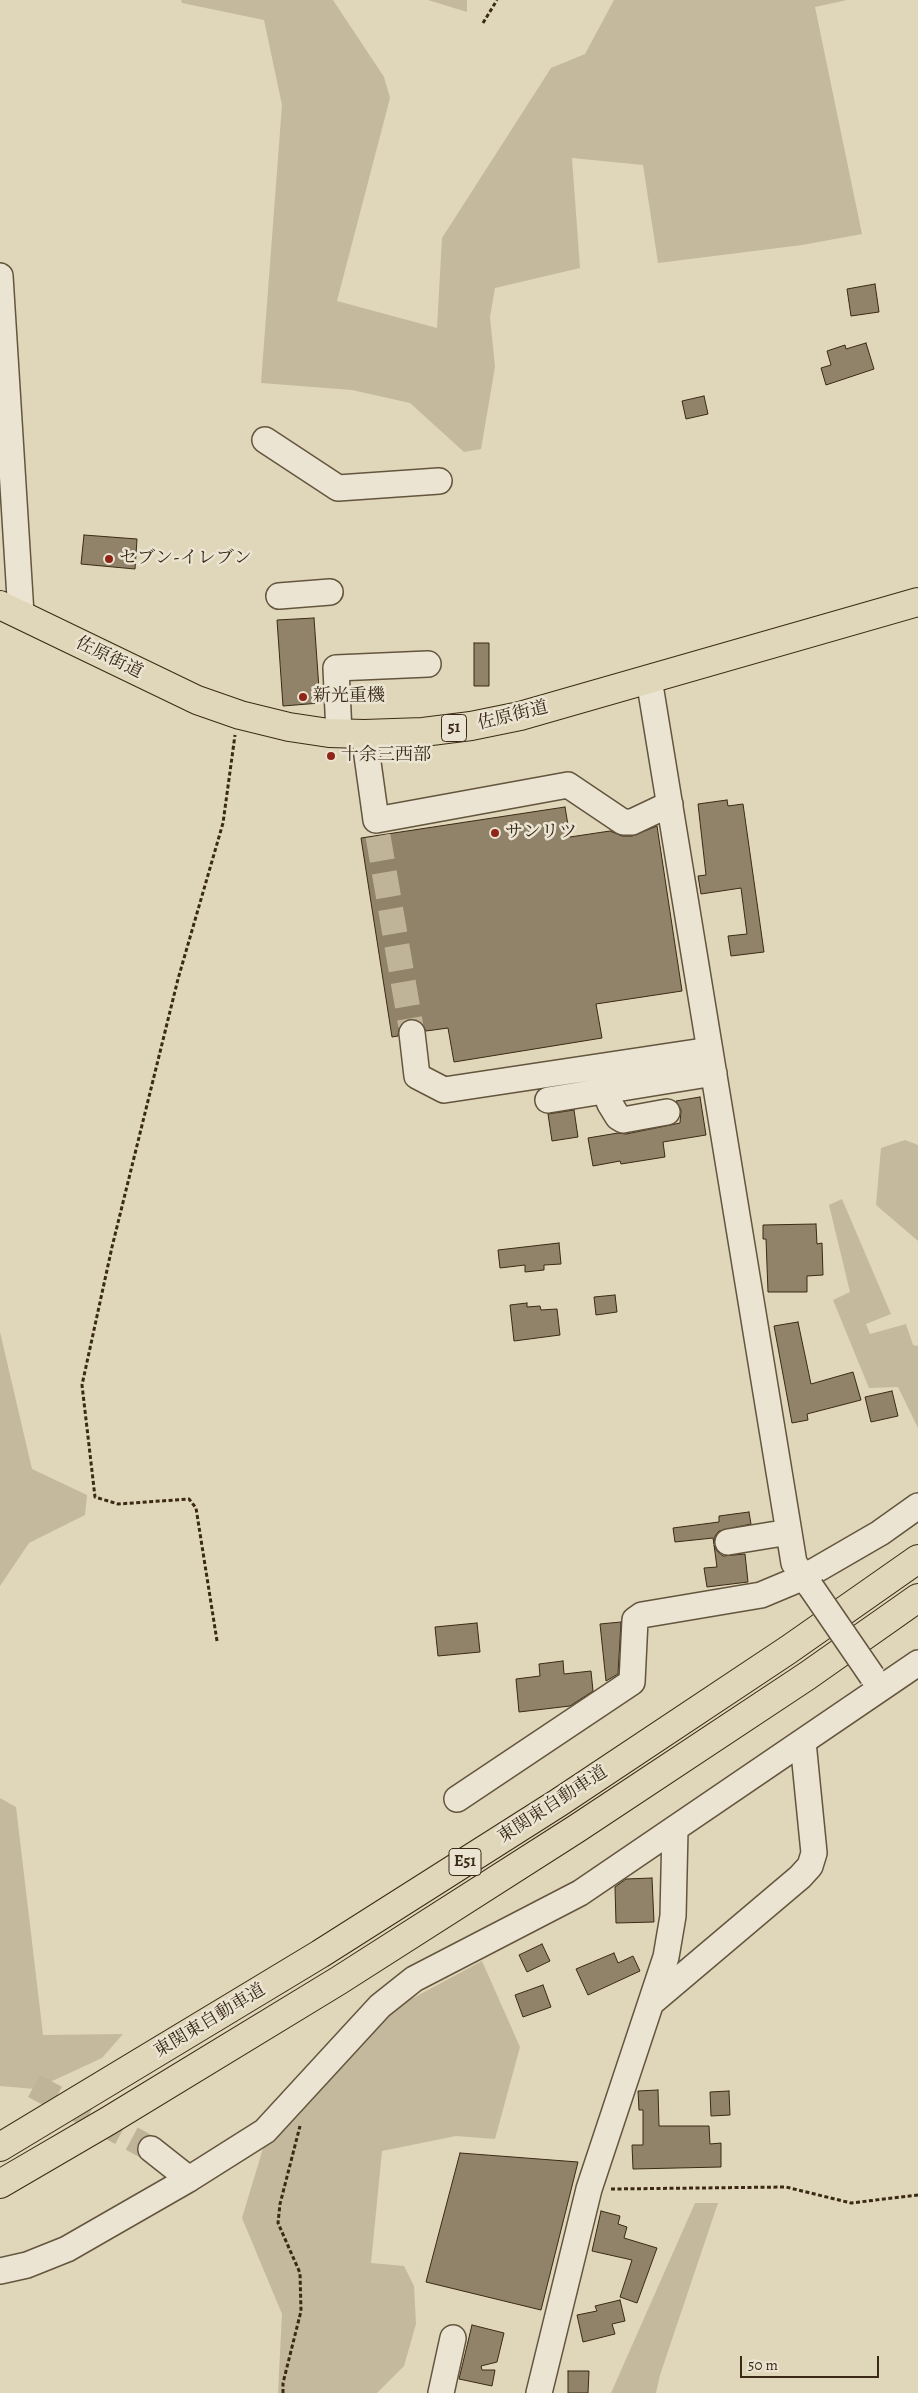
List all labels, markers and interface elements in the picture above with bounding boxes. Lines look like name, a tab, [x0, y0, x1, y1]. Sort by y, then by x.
place label: セブン-イレブン	[119, 548, 252, 570]
marker: セブン-イレブン	[103, 553, 115, 565]
street label: 佐原街道	[72, 633, 146, 683]
place label: 新光重機	[313, 686, 385, 708]
marker: 新光重機	[297, 691, 309, 703]
street label: 佐原街道	[475, 697, 551, 735]
road number: 51	[442, 714, 466, 741]
place label: 十余三西部	[341, 745, 431, 767]
marker: 十余三西部	[325, 750, 337, 762]
place label: サンリツ	[505, 822, 577, 844]
marker: サンリツ	[489, 827, 501, 839]
street label: 東関東自動車道	[494, 1762, 612, 1848]
road number: E51	[449, 1848, 481, 1875]
street label: 東関東自動車道	[150, 1979, 270, 2063]
scale bar	[743, 2346, 882, 2378]
text: 50 m	[748, 2355, 778, 2375]

